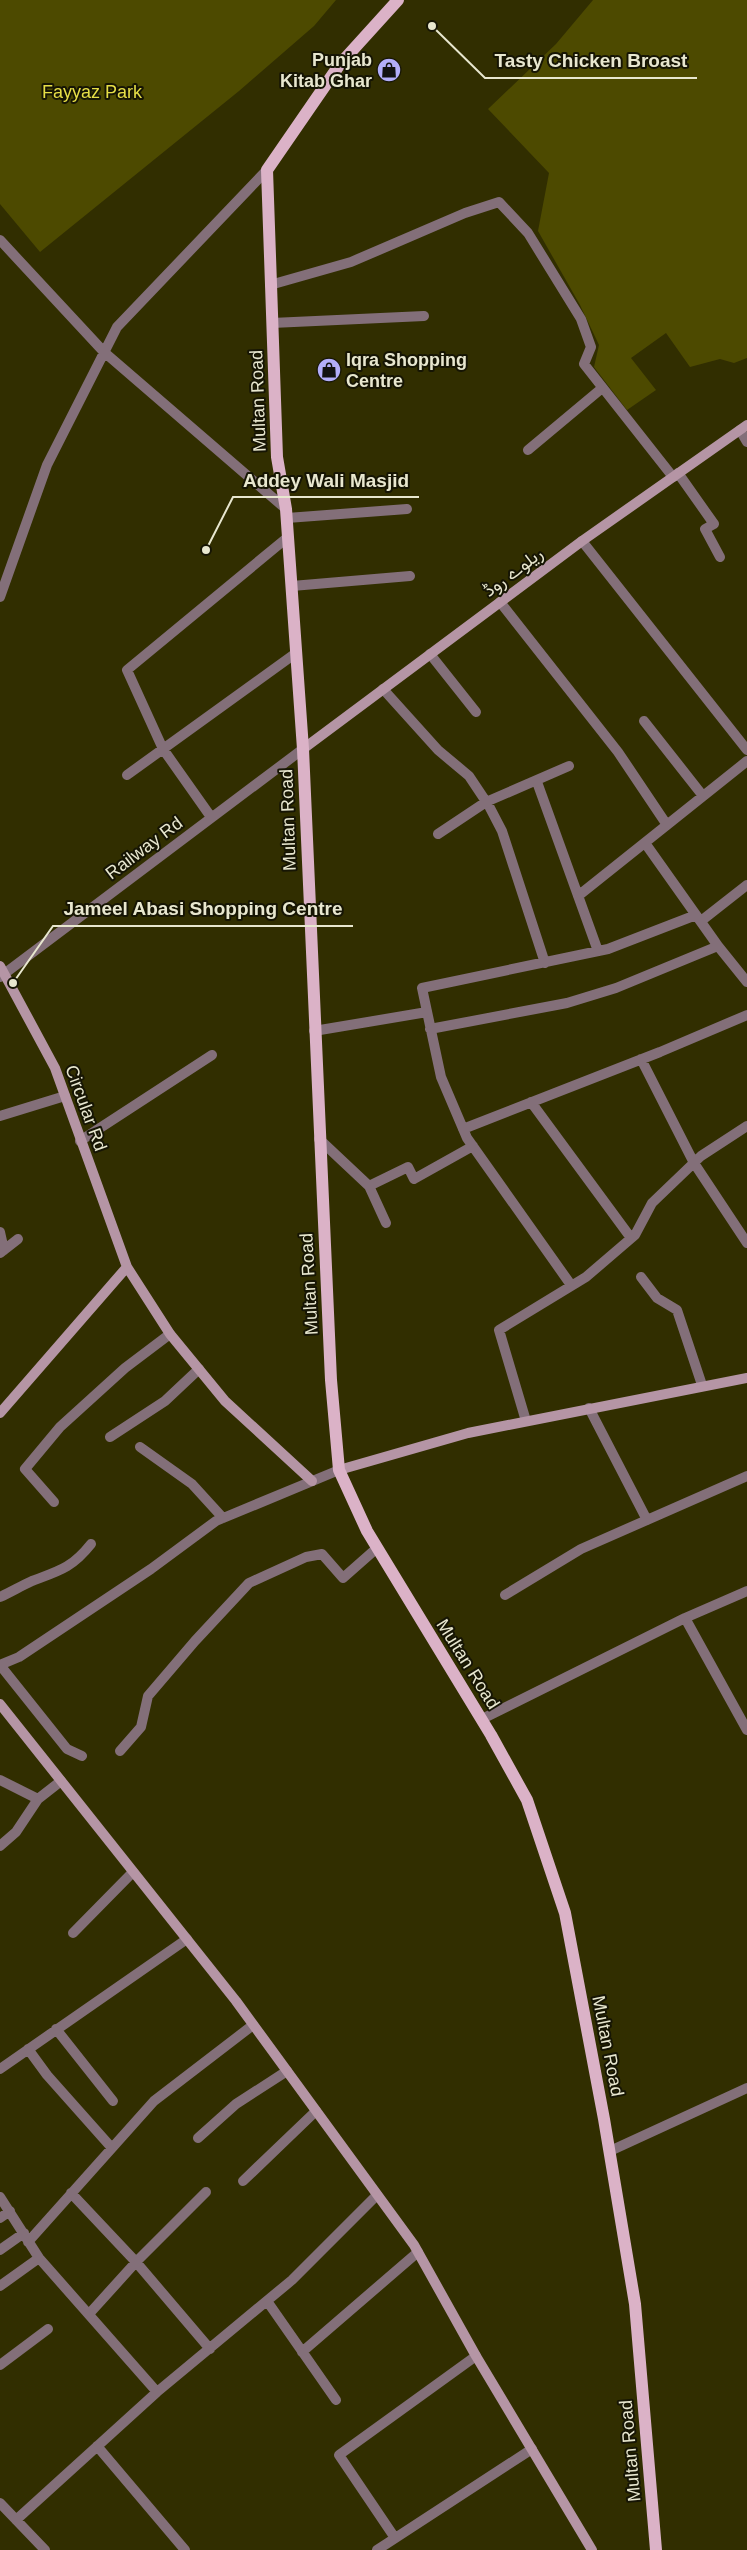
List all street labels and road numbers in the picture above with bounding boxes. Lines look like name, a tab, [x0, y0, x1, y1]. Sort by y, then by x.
street label: Multan Road	[246, 350, 270, 452]
street label: ریلوے روڈ	[479, 543, 547, 602]
street label: Multan Road	[276, 769, 300, 871]
street label: Railway Rd	[102, 813, 186, 883]
street label: Circular Rd	[61, 1062, 111, 1154]
street label: Multan Road	[296, 1233, 322, 1335]
street label: Multan Road	[432, 1615, 504, 1713]
street label: Multan Road	[588, 1994, 628, 2098]
street label: Multan Road	[616, 2399, 644, 2503]

